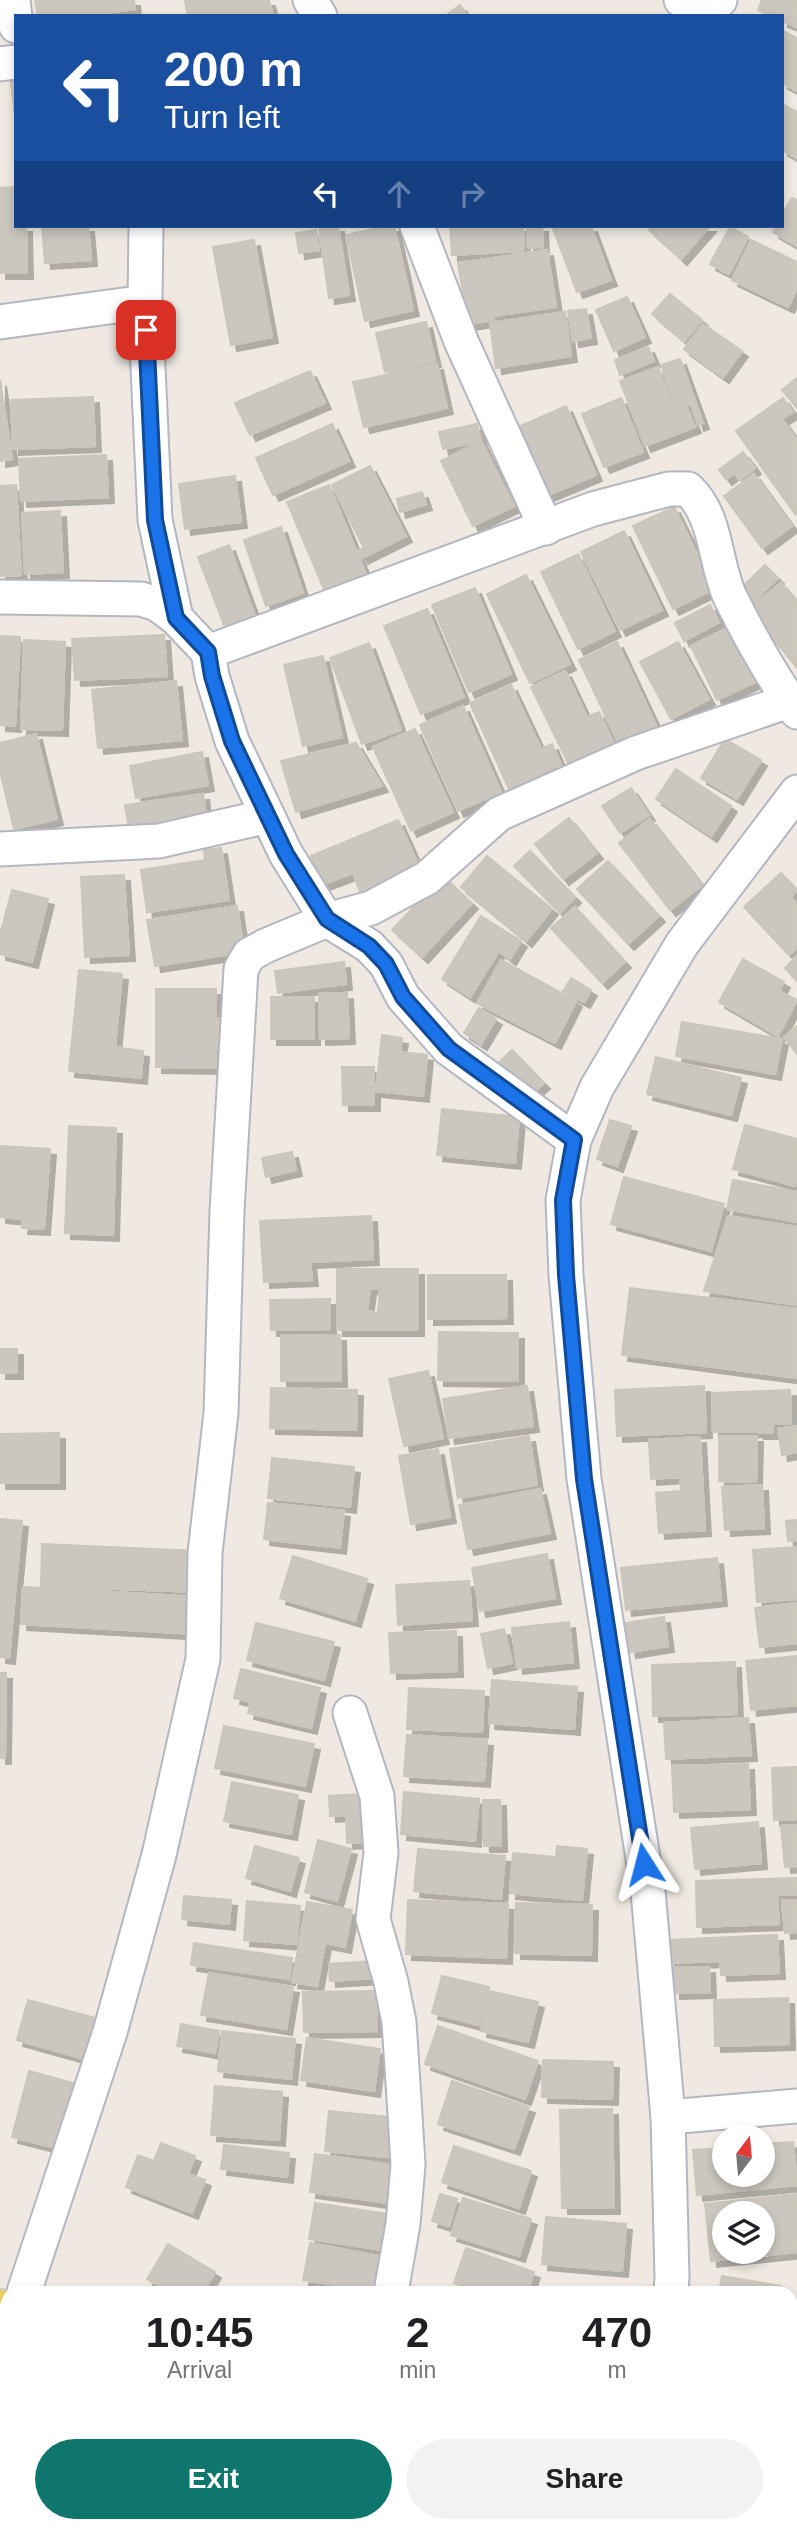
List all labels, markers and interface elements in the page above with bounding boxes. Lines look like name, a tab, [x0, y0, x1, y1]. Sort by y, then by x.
icon: left	[49, 42, 140, 133]
text: 200 m	[164, 42, 303, 96]
text: Turn left	[164, 99, 280, 135]
icon: left	[307, 175, 345, 213]
icon: ahead	[380, 175, 418, 213]
icon: right	[453, 175, 491, 213]
pin	[116, 300, 176, 360]
icon: arrive	[127, 311, 165, 349]
position arrow	[607, 1827, 681, 1901]
north arrow	[712, 2124, 775, 2188]
map controls	[712, 2124, 775, 2264]
button: layers	[712, 2201, 775, 2264]
text: 10:45	[146, 2309, 253, 2356]
text: 2	[406, 2309, 429, 2356]
text: 470	[582, 2309, 652, 2356]
text: Arrival	[167, 2357, 232, 2383]
text: min	[399, 2357, 436, 2383]
text: m	[608, 2357, 627, 2383]
button: Exit	[35, 2439, 392, 2519]
button: Share	[406, 2439, 763, 2519]

